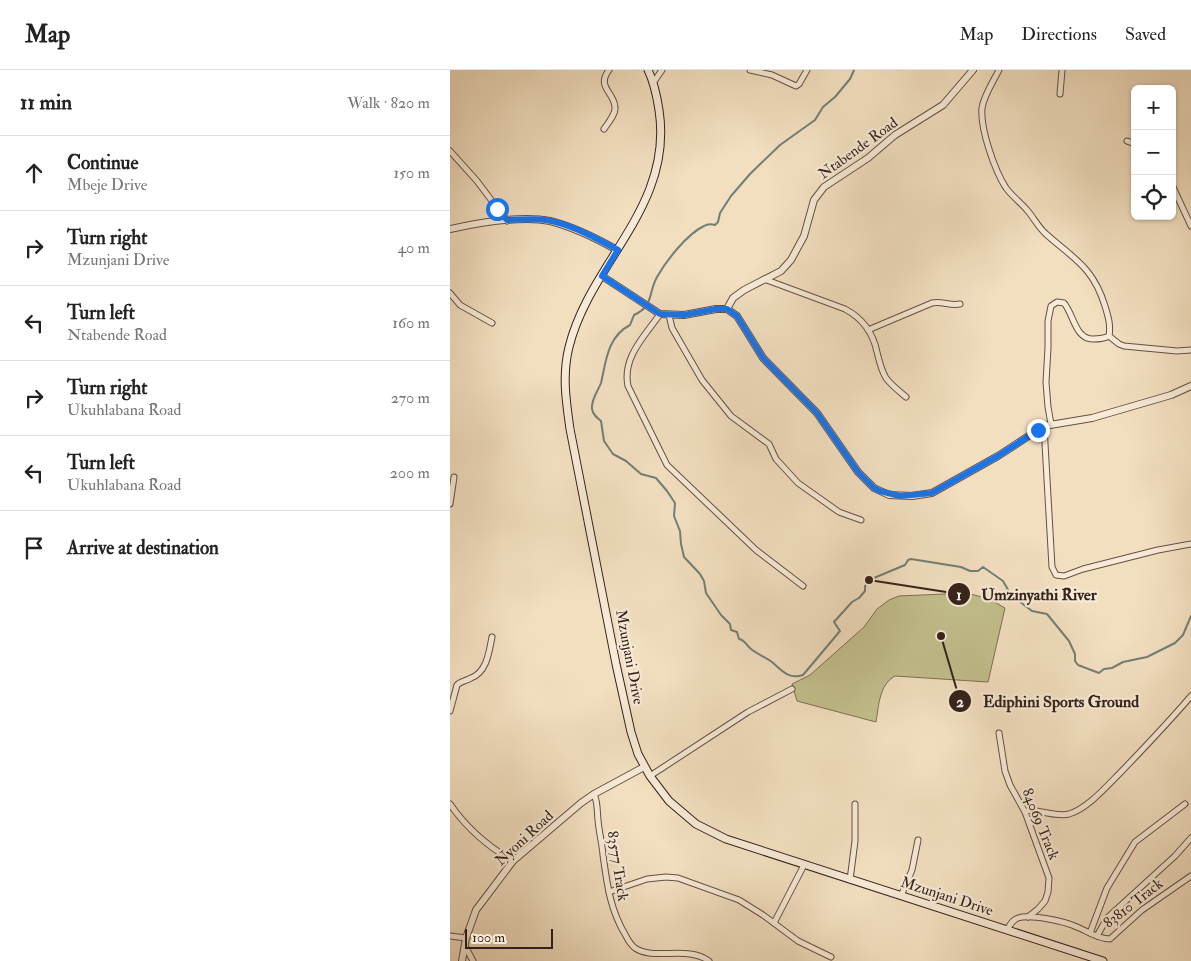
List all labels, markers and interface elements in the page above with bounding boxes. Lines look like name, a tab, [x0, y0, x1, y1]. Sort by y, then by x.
text: Map	[25, 19, 70, 50]
text: Map	[960, 23, 993, 46]
text: Directions	[1021, 23, 1097, 46]
text: Saved	[1125, 23, 1166, 46]
map controls	[1131, 85, 1176, 220]
button: +	[1131, 85, 1176, 130]
text: 11 min	[20, 89, 72, 116]
text: Walk · 820 m	[347, 93, 430, 113]
street label: Ntabende Road	[815, 113, 902, 184]
button: −	[1131, 130, 1176, 175]
text: Continue	[67, 151, 138, 175]
icon: ahead	[20, 159, 48, 187]
text: 150 m	[393, 163, 430, 183]
text: Mbeje Drive	[67, 175, 147, 195]
button: locate	[1131, 175, 1176, 220]
route start	[486, 198, 509, 221]
text: Turn right	[67, 226, 147, 250]
icon: right	[20, 234, 48, 262]
text: 40 m	[397, 238, 430, 258]
text: Mzunjani Drive	[67, 250, 170, 270]
text: Turn left	[67, 301, 135, 325]
icon: left	[20, 309, 48, 337]
text: 160 m	[392, 313, 430, 333]
text: Ntabende Road	[67, 325, 167, 345]
text: Turn right	[67, 376, 147, 400]
icon: right	[20, 384, 48, 412]
text: 270 m	[391, 388, 430, 408]
text: Ukuhlabana Road	[67, 400, 181, 420]
route end	[1027, 419, 1050, 442]
text: Turn left	[67, 451, 135, 475]
icon: left	[20, 459, 48, 487]
text: 200 m	[390, 463, 430, 483]
text: Ukuhlabana Road	[67, 475, 181, 495]
icon: arrive	[20, 534, 48, 562]
text: Arrive at destination	[67, 536, 219, 560]
callout: Umzinyathi River	[947, 579, 1107, 610]
text: Umzinyathi River	[981, 585, 1098, 606]
text: 1	[956, 586, 962, 605]
street label: Mzunjani Drive	[611, 608, 648, 706]
callout: Ediphini Sports Ground	[948, 686, 1149, 717]
text: Ediphini Sports Ground	[983, 692, 1139, 713]
text: 2	[956, 693, 964, 712]
street label: 84069 Track	[1018, 786, 1064, 863]
street label: Nyoni Road	[491, 806, 558, 870]
street label: 83577 Track	[603, 830, 632, 903]
street label: Mzunjani Drive	[898, 873, 995, 920]
street label: 83810 Track	[1100, 874, 1167, 933]
scale bar	[465, 926, 552, 949]
text: 100 m	[472, 929, 505, 946]

